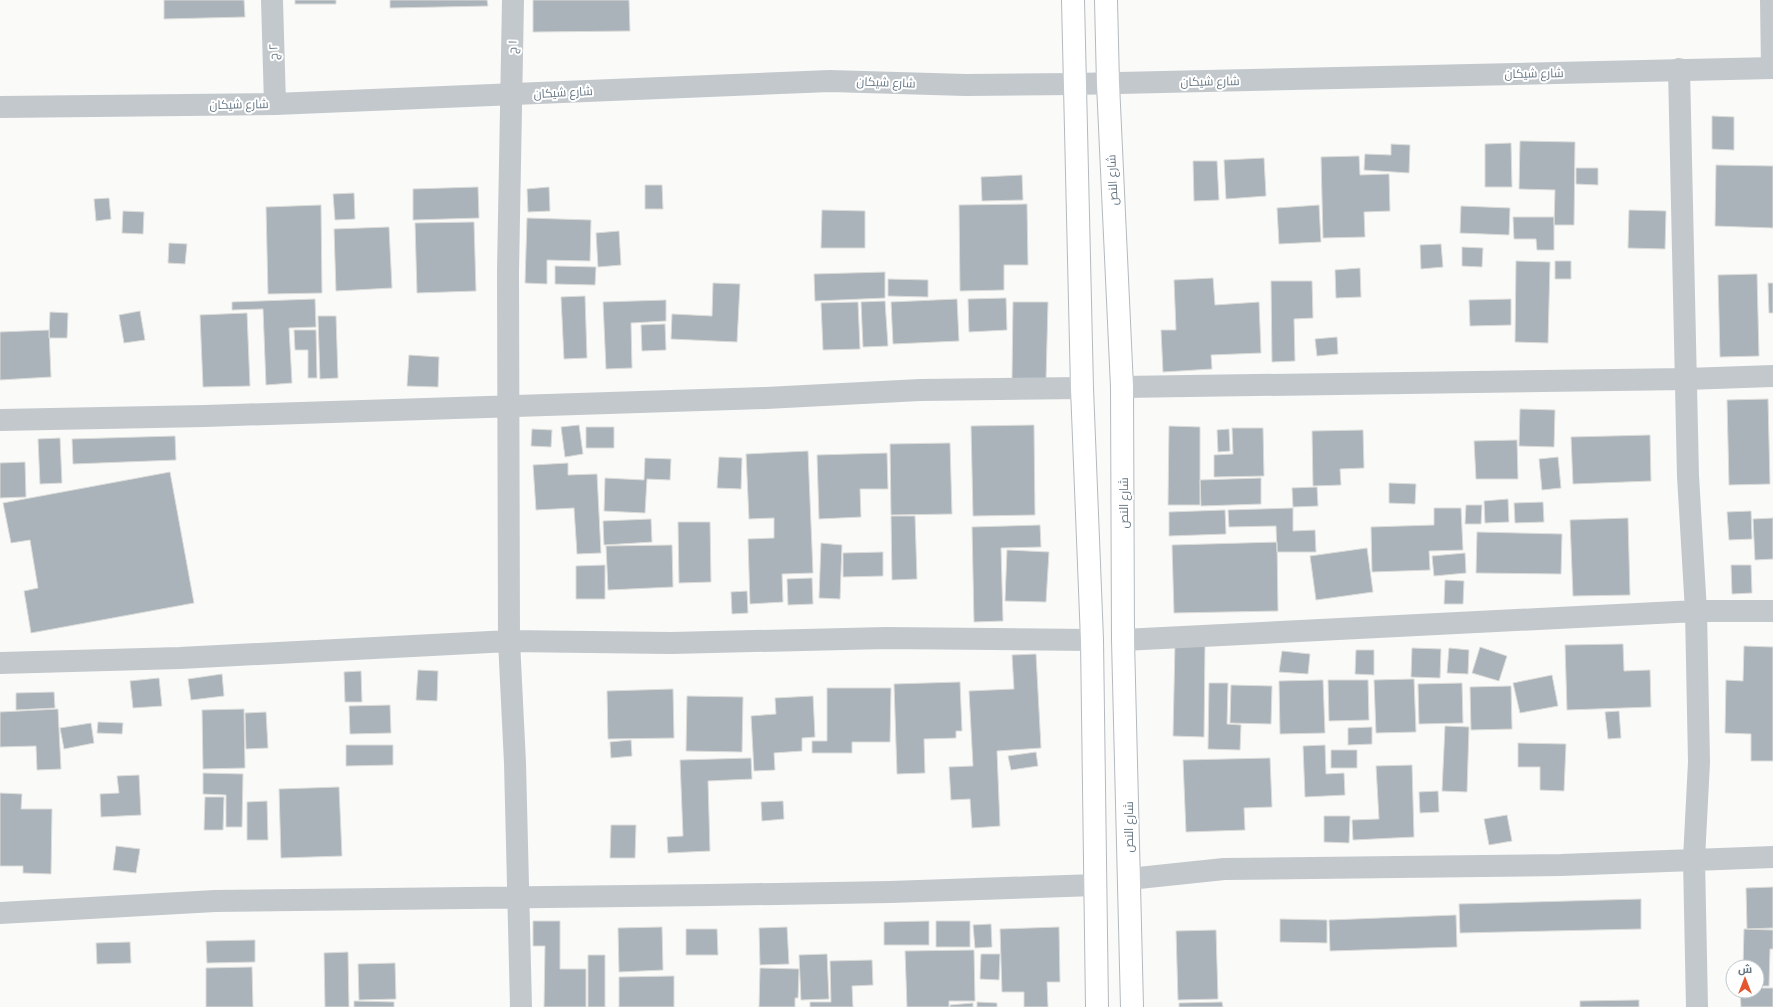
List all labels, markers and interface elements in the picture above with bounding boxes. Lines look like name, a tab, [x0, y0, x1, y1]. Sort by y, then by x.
street label: ١ ج	[503, 40, 521, 54]
street label: ٢ ج	[264, 43, 282, 61]
street label: شارع شيكان	[1504, 64, 1564, 82]
street label: شارع شيكان	[856, 72, 916, 92]
street label: شارع شيكان	[1180, 72, 1240, 90]
street label: شارع شيكان	[533, 82, 593, 102]
street label: شارع شيكان	[209, 95, 269, 113]
street label: شارع النص	[1102, 154, 1122, 206]
street label: شارع النص	[1115, 477, 1132, 529]
street label: شارع النص	[1120, 801, 1137, 853]
north arrow	[1725, 959, 1765, 999]
text: ش	[1738, 961, 1752, 976]

